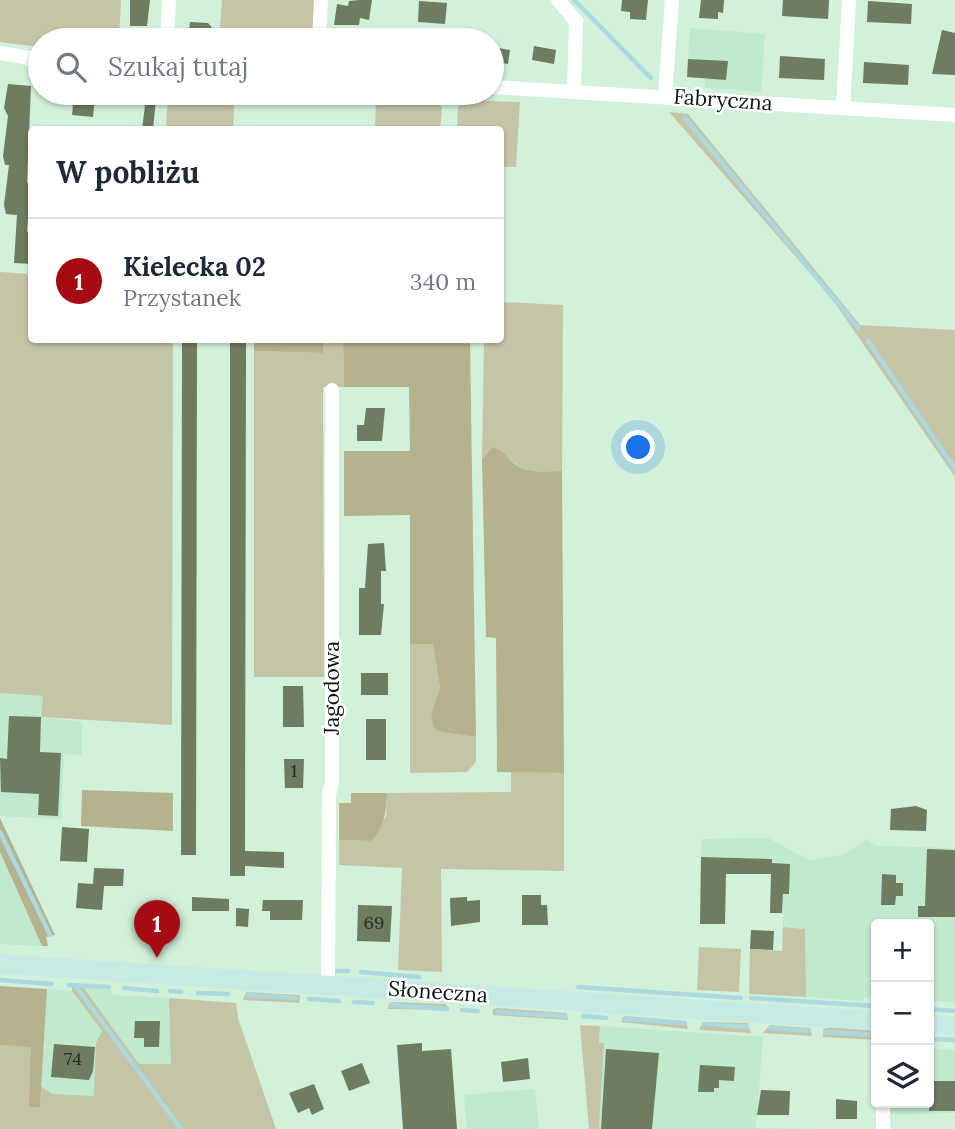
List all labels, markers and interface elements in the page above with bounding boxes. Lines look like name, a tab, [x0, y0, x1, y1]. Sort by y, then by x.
search box	[28, 28, 504, 105]
icon: search	[52, 48, 90, 86]
text: Szukaj tutaj	[108, 50, 248, 83]
street label: Fabryczna	[673, 83, 774, 116]
text: W pobliżu	[56, 153, 199, 191]
text: Kielecka 02	[123, 250, 266, 283]
text: 1	[74, 267, 84, 296]
text: 340 m	[410, 267, 476, 296]
text: Przystanek	[123, 283, 241, 312]
your location	[621, 430, 655, 464]
street label: Jagodowa	[318, 641, 345, 736]
house number: 1	[291, 759, 297, 782]
pin: 1	[134, 900, 180, 958]
house number: 69	[364, 911, 384, 934]
map controls	[871, 919, 934, 1108]
button: +	[871, 919, 934, 982]
street label: Słoneczna	[387, 975, 489, 1008]
button: −	[871, 982, 934, 1045]
button: layers	[871, 1045, 934, 1108]
house number: 74	[64, 1047, 82, 1070]

